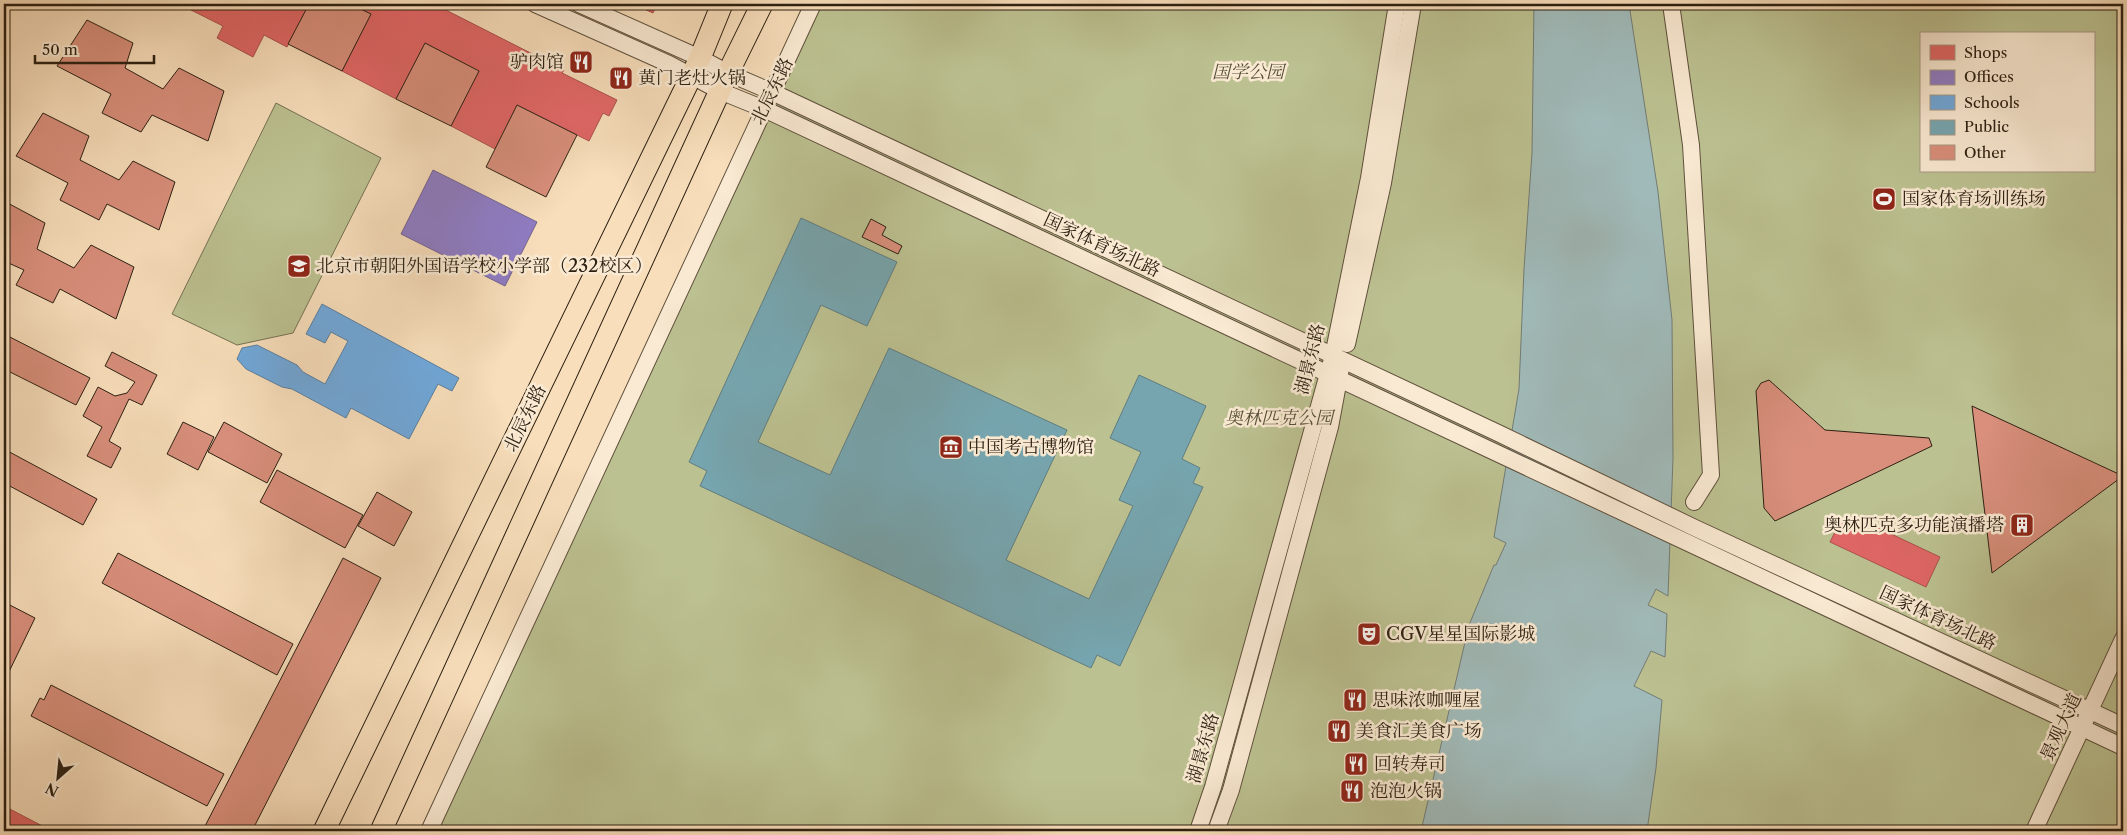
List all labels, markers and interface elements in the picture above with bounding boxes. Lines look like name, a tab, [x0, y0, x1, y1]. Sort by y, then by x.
scale bar	[35, 32, 154, 64]
legend	[1920, 32, 2094, 172]
text: 50 m	[42, 40, 78, 59]
text: Shops	[1964, 43, 2007, 62]
restaurant icon: 驴肉馆	[568, 49, 594, 75]
place label: 驴肉馆	[510, 51, 564, 73]
street label: 北辰东路	[746, 54, 798, 128]
park label: 国学公园	[1212, 61, 1287, 83]
restaurant icon: 黄门老灶火锅	[608, 65, 634, 91]
place label: 黄门老灶火锅	[638, 67, 746, 89]
text: Offices	[1964, 67, 2014, 86]
text: Schools	[1964, 93, 2020, 112]
text: Public	[1964, 117, 2009, 136]
text: Other	[1964, 143, 2007, 162]
sports icon: 国家体育场训练场	[1871, 186, 1897, 212]
place label: 国家体育场训练场	[1902, 188, 2046, 210]
street label: 国家体育场北路	[1040, 208, 1164, 282]
school or university icon: 北京市朝阳外国语学校小学部（232校区）	[286, 253, 312, 279]
place label: 北京市朝阳外国语学校小学部（232校区）	[316, 255, 653, 277]
street label: 湖景东路	[1291, 321, 1329, 397]
street label: 北辰东路	[499, 381, 551, 455]
park label: 奥林匹克公园	[1225, 407, 1336, 429]
museum icon: 中国考古博物馆	[938, 434, 964, 460]
place label: 中国考古博物馆	[968, 436, 1094, 458]
building icon: 奥林匹克多功能演播塔	[2009, 512, 2035, 538]
place label: 奥林匹克多功能演播塔	[1824, 514, 2004, 536]
street label: 国家体育场北路	[1876, 581, 2000, 655]
theatre icon: CGV星星国际影城	[1356, 621, 1382, 647]
place label: CGV星星国际影城	[1386, 623, 1535, 645]
restaurant icon: 思味浓咖喱屋	[1342, 687, 1368, 713]
place label: 思味浓咖喱屋	[1372, 689, 1480, 711]
street label: 景观大道	[2036, 690, 2086, 764]
street label: 湖景东路	[1183, 710, 1223, 786]
restaurant icon: 美食汇美食广场	[1326, 718, 1352, 744]
place label: 美食汇美食广场	[1356, 720, 1482, 742]
restaurant icon: 回转寿司	[1343, 751, 1369, 777]
north arrow	[32, 752, 82, 802]
place label: 回转寿司	[1374, 753, 1446, 775]
restaurant icon: 泡泡火锅	[1339, 778, 1365, 804]
text: N	[43, 779, 62, 800]
place label: 泡泡火锅	[1370, 780, 1442, 802]

